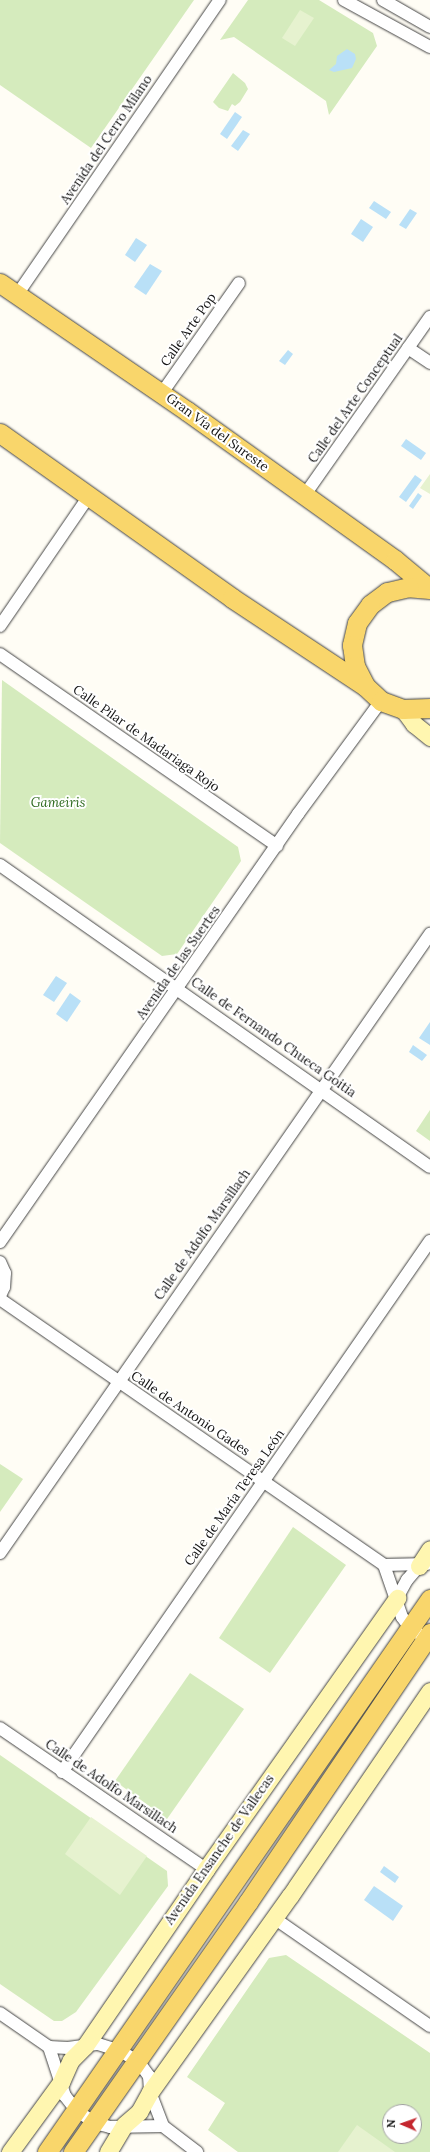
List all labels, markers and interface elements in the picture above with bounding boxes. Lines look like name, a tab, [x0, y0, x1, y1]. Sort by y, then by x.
street label: Avenida del Cerro Milano	[58, 73, 156, 207]
street label: Calle Arte Pop	[158, 290, 220, 370]
street label: Calle del Arte Conceptual	[306, 332, 406, 466]
street label: Gran Vía del Sureste	[163, 391, 271, 475]
street label: Calle Pilar de Madariaga Rojo	[70, 682, 222, 796]
park label: Gameiris	[31, 795, 85, 811]
street label: Avenida de las Suertes	[134, 903, 224, 1023]
street label: Calle de Fernando Chueca Goitia	[187, 975, 359, 1101]
street label: Calle de Adolfo Marsillach	[152, 1166, 254, 1304]
street label: Calle de Antonio Gades	[128, 1368, 252, 1460]
street label: Calle de María Teresa León	[182, 1427, 288, 1569]
street label: Calle de Adolfo Marsillach	[42, 1737, 180, 1837]
street label: Avenida Ensanche de Vallecas	[162, 1772, 278, 1928]
north arrow	[382, 2104, 422, 2144]
text: N	[384, 2119, 398, 2128]

